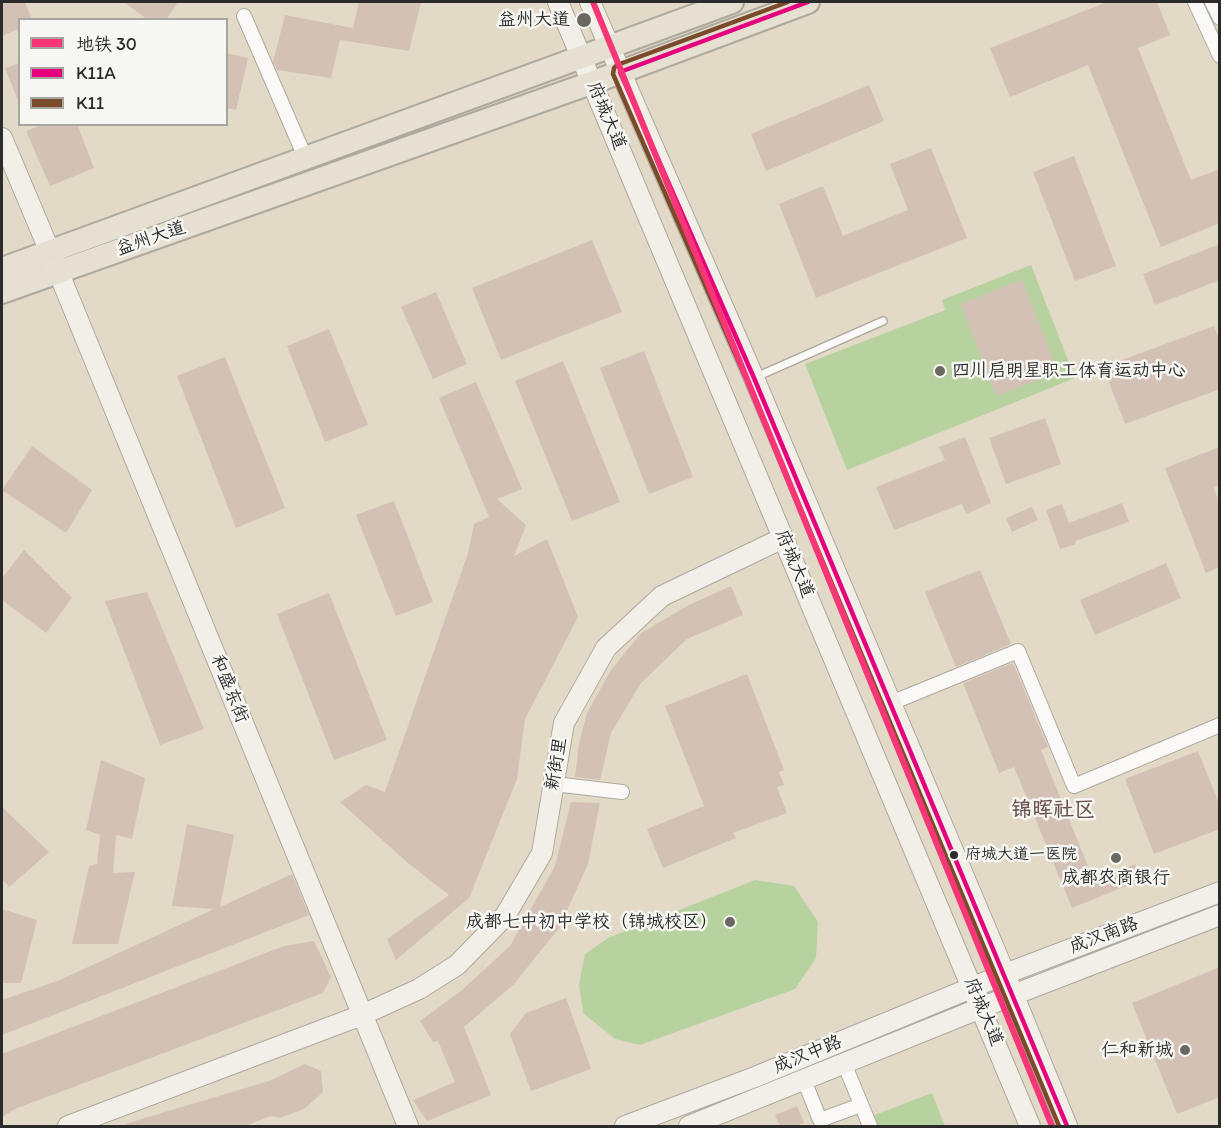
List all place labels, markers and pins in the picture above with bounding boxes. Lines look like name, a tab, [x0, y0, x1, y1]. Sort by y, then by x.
place label: 益州大道	[498, 9, 570, 31]
marker: 益州大道	[575, 11, 593, 29]
place label: 四川启明星职工体育运动中心	[952, 360, 1186, 382]
marker: 四川启明星职工体育运动中心	[933, 364, 947, 378]
place label: 府城大道一医院	[965, 845, 1077, 865]
marker: 府城大道一医院	[948, 849, 960, 861]
marker: 成都农商银行	[1109, 851, 1123, 865]
place label: 成都农商银行	[1062, 867, 1170, 889]
place label: 成都七中初中学校（锦城校区）	[466, 911, 718, 933]
marker: 成都七中初中学校（锦城校区）	[723, 915, 737, 929]
place label: 仁和新城	[1101, 1039, 1173, 1061]
marker: 仁和新城	[1178, 1043, 1192, 1057]

